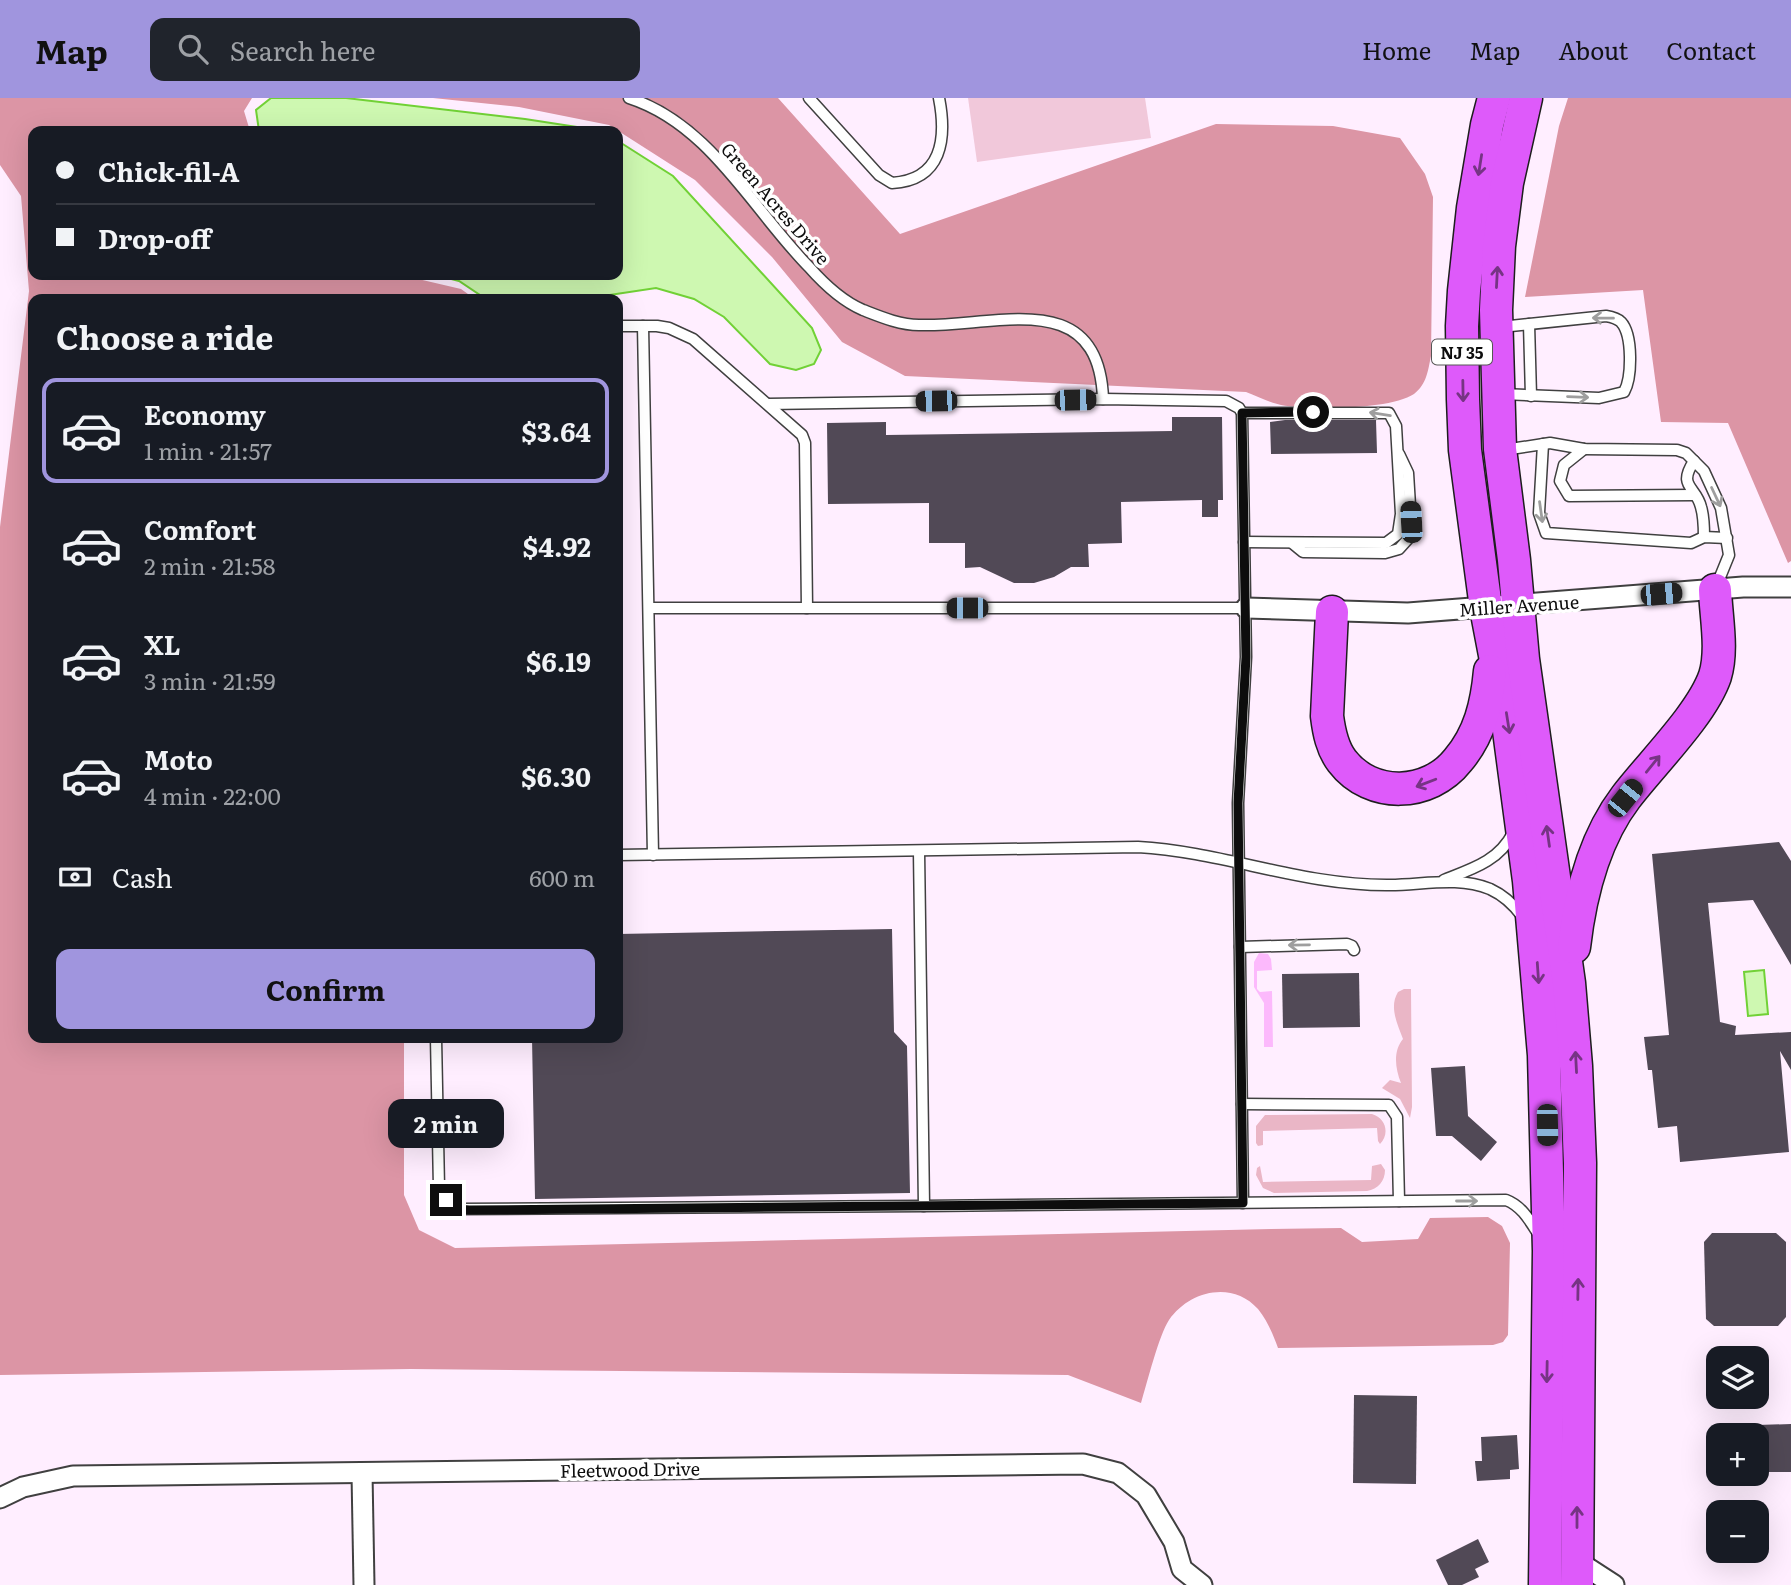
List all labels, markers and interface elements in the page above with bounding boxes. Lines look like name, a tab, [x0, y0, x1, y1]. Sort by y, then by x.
search box	[150, 18, 640, 81]
text: Map	[35, 25, 108, 74]
icon: search	[174, 30, 212, 68]
text: Search here	[230, 30, 376, 69]
text: Home	[1362, 32, 1431, 67]
text: Map	[1469, 32, 1520, 67]
text: About	[1558, 32, 1628, 67]
text: Contact	[1666, 32, 1756, 67]
street label: Green Acres Drive	[715, 136, 837, 270]
text: Chick-fil-A	[98, 151, 239, 190]
one-way arrow	[1473, 153, 1486, 176]
text: Drop-off	[98, 218, 211, 257]
one-way arrow	[1491, 266, 1504, 289]
one-way arrow	[1592, 311, 1615, 324]
text: Choose a ride	[56, 312, 273, 360]
road number: NJ 35	[1432, 340, 1492, 364]
one-way arrow	[1456, 379, 1469, 402]
car	[1054, 389, 1097, 411]
car	[915, 390, 958, 412]
one-way arrow	[1566, 391, 1589, 404]
text: Economy	[144, 394, 266, 433]
route start	[1297, 396, 1329, 428]
icon: car	[60, 399, 123, 462]
one-way arrow	[1369, 407, 1392, 420]
text: $3.64	[522, 411, 591, 450]
text: 1 min · 21:57	[144, 433, 272, 467]
one-way arrow	[1710, 486, 1724, 507]
car	[1400, 500, 1423, 544]
one-way arrow	[1535, 500, 1548, 523]
text: Comfort	[144, 509, 256, 548]
icon: car	[60, 514, 123, 577]
text: $4.92	[523, 526, 591, 565]
text: 2 min · 21:58	[144, 548, 275, 582]
car	[1640, 582, 1683, 606]
street label: Miller Avenue	[1458, 587, 1580, 623]
car	[947, 598, 989, 619]
text: XL	[144, 624, 181, 663]
icon: car	[60, 629, 123, 692]
text: $6.19	[526, 641, 591, 680]
text: 3 min · 21:59	[144, 663, 276, 697]
one-way arrow	[1502, 711, 1515, 734]
text: Moto	[144, 739, 213, 778]
icon: car	[60, 744, 123, 807]
one-way arrow	[1645, 755, 1660, 773]
text: $6.30	[521, 756, 591, 795]
car	[1604, 775, 1647, 821]
one-way arrow	[1415, 777, 1437, 790]
text: 4 min · 22:00	[144, 778, 281, 812]
one-way arrow	[1542, 825, 1555, 848]
text: Cash	[112, 857, 173, 896]
icon: cash	[56, 858, 94, 896]
text: 600 m	[529, 860, 595, 894]
one-way arrow	[1288, 939, 1311, 952]
button: Confirm	[56, 949, 595, 1029]
one-way arrow	[1532, 961, 1545, 984]
one-way arrow	[1569, 1051, 1582, 1074]
callout: 2 min	[388, 1098, 504, 1148]
car	[1537, 1104, 1558, 1146]
text: 2 min	[414, 1106, 478, 1140]
route end	[430, 1184, 462, 1216]
one-way arrow	[1455, 1194, 1478, 1208]
one-way arrow	[1571, 1278, 1585, 1301]
map controls	[1706, 1346, 1769, 1563]
button: layers	[1706, 1346, 1769, 1409]
one-way arrow	[1540, 1360, 1554, 1383]
button: +	[1706, 1423, 1769, 1486]
street label: Fleetwood Drive	[560, 1454, 700, 1484]
button: −	[1706, 1500, 1769, 1563]
one-way arrow	[1570, 1506, 1584, 1529]

